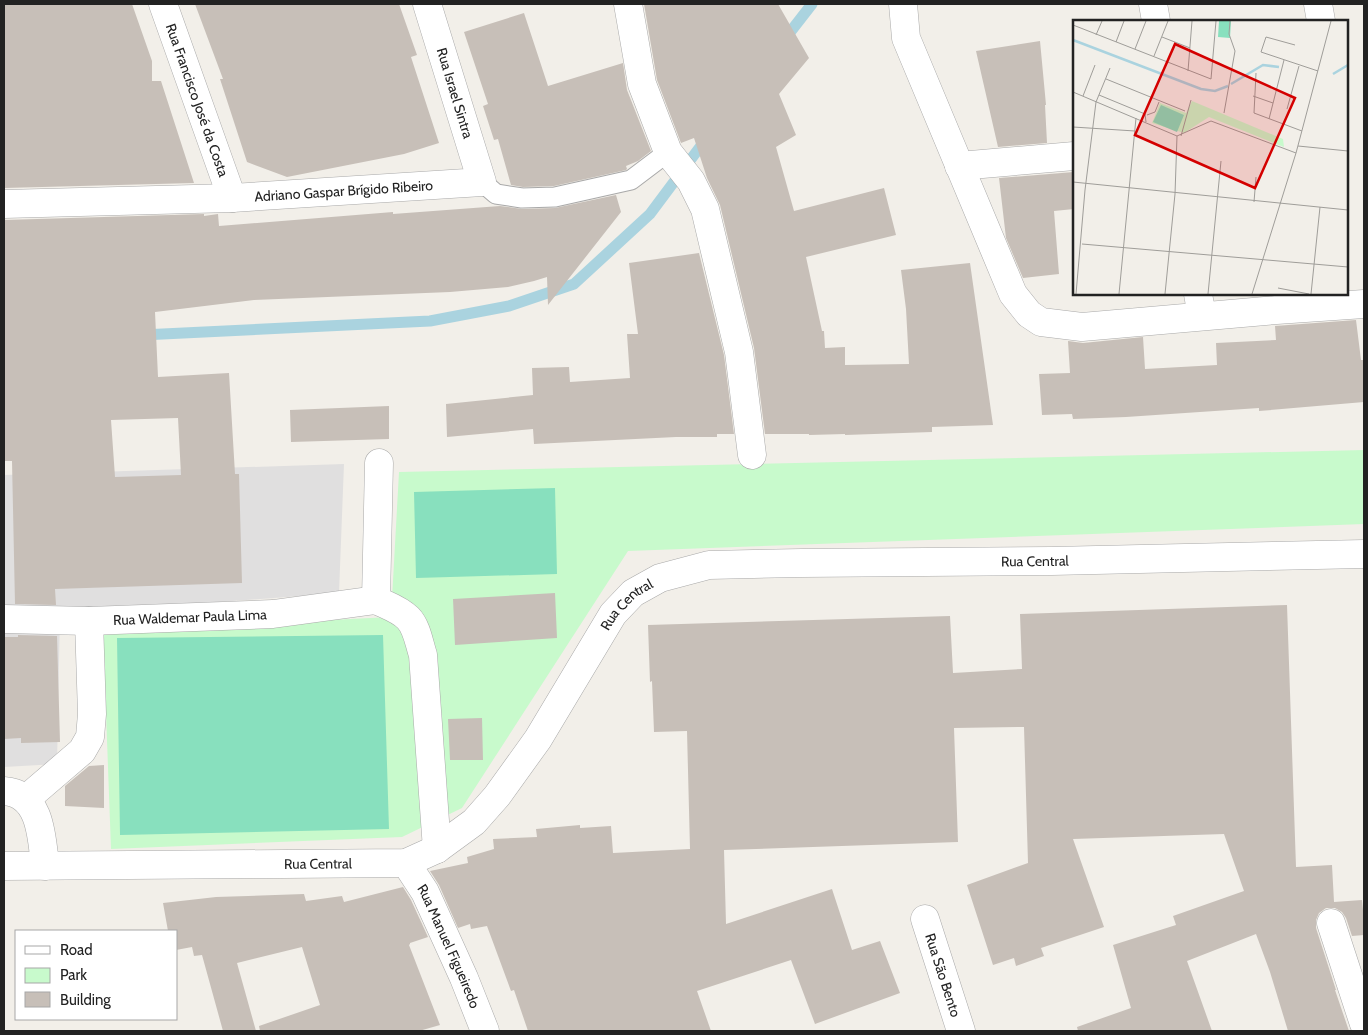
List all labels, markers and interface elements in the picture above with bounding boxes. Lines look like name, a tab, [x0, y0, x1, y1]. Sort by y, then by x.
inset map	[1073, 20, 1348, 295]
street label: Rua Francisco José da Costa	[162, 21, 233, 180]
street label: Rua Israel Sintra	[433, 45, 477, 141]
street label: Adriano Gaspar Brígido Ribeiro	[254, 176, 434, 206]
street label: Rua Central	[1001, 552, 1070, 570]
street label: Rua Central	[596, 574, 657, 634]
street label: Rua Waldemar Paula Lima	[113, 605, 267, 629]
street label: Rua Central	[284, 854, 353, 873]
street label: Rua Manuel Figueiredo	[413, 881, 484, 1011]
legend	[15, 930, 178, 1020]
street label: Rua São Bento	[921, 931, 965, 1020]
text: Road	[60, 941, 93, 959]
text: Park	[60, 966, 87, 984]
text: Building	[60, 991, 111, 1009]

